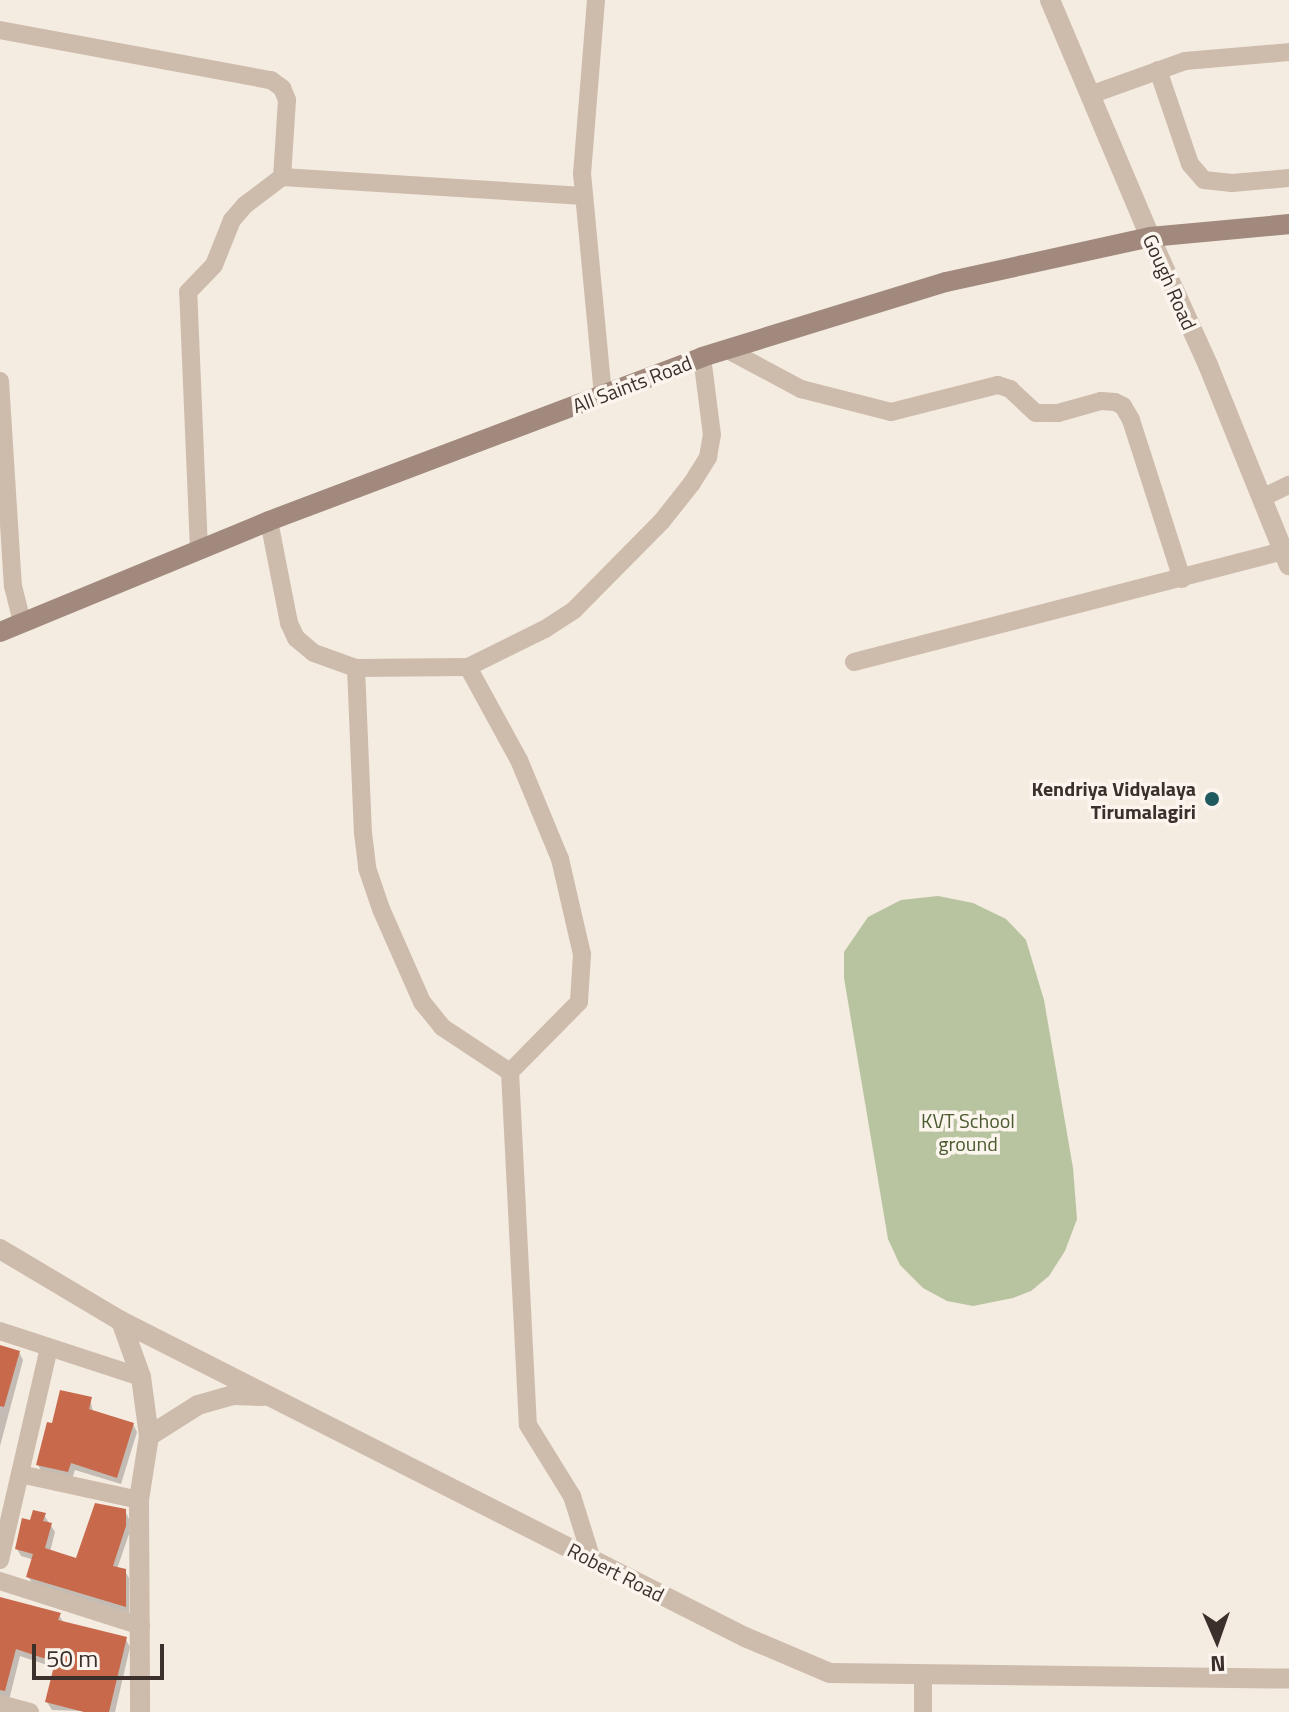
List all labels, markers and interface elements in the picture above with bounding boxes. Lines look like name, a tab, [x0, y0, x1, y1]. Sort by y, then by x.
street label: Gough Road	[1138, 230, 1202, 334]
street label: All Saints Road	[569, 350, 695, 418]
place label: Kendriya Vidyalaya Tirumalagiri	[1031, 776, 1196, 823]
marker: Kendriya Vidyalaya Tirumalagiri	[1203, 790, 1221, 808]
park label: KVT School ground	[921, 1108, 1015, 1155]
street label: Robert Road	[564, 1537, 668, 1607]
north arrow	[1177, 1600, 1257, 1680]
scale bar	[36, 1628, 168, 1678]
text: 50 m	[46, 1640, 98, 1676]
text: N	[1210, 1647, 1226, 1681]

